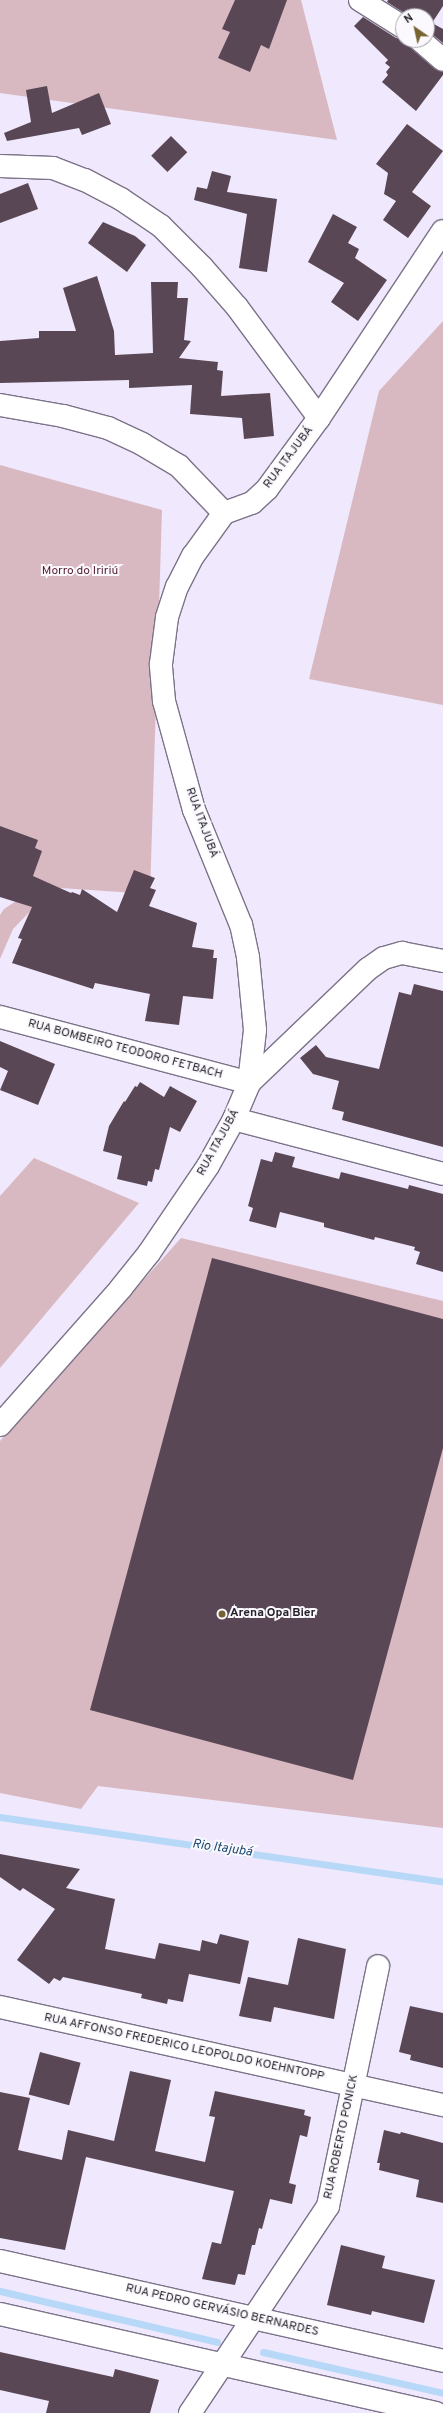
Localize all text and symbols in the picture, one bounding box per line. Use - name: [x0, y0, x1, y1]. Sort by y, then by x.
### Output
- north arrow: [395, 8, 435, 48]
- text: N: [402, 11, 416, 27]
- street label: RUA ITAJUBÁ: [261, 424, 317, 492]
- park label: Morro do Iririú: [42, 565, 118, 579]
- street label: RUA ITAJUBÁ: [182, 786, 220, 860]
- street label: RUA BOMBEIRO TEODORO FETBACH: [26, 1017, 224, 1083]
- street label: RUA ITAJUBÁ: [195, 1107, 243, 1179]
- place label: Arena Opa Bier: [230, 1607, 316, 1621]
- marker: Arena Opa Bier: [217, 1609, 227, 1619]
- water label: Rio Itajubá: [191, 1837, 253, 1861]
- street label: RUA AFFONSO FREDERICO LEOPOLDO KOEHNTOPP: [42, 2011, 326, 2085]
- street label: RUA ROBERTO PONICK: [322, 2073, 362, 2201]
- street label: RUA PEDRO GERVÁSIO BERNARDES: [124, 2282, 320, 2340]

